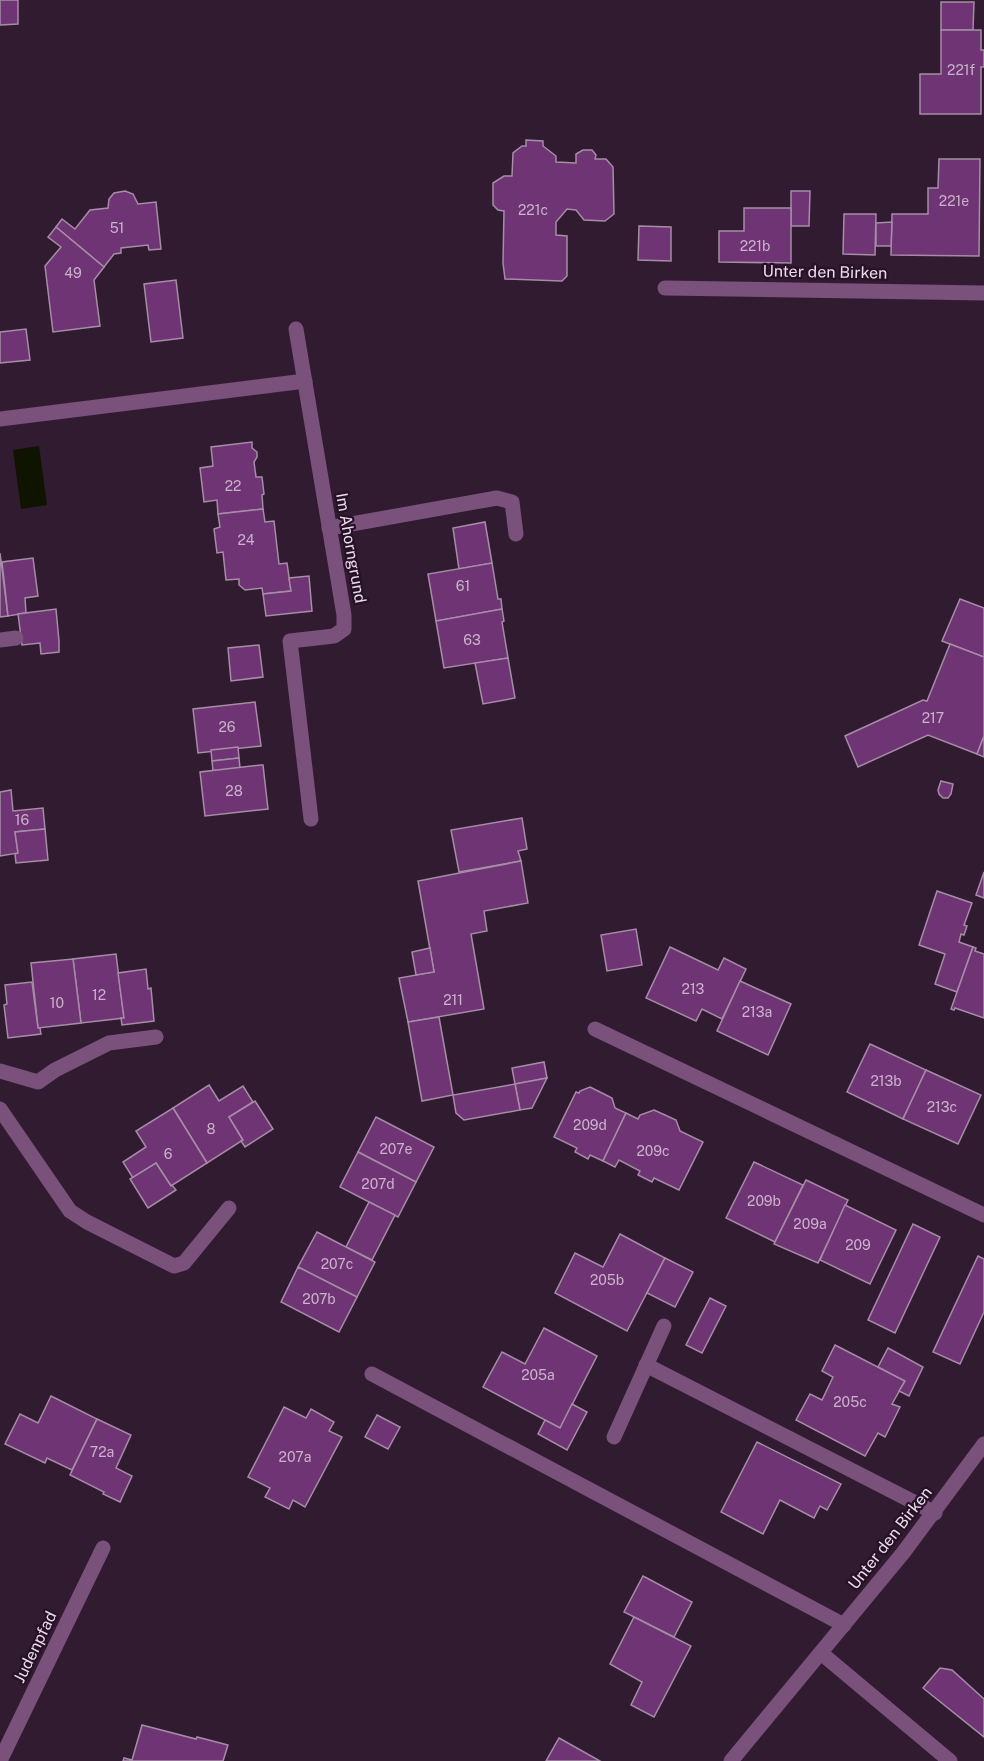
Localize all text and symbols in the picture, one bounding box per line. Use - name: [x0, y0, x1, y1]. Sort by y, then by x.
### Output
- house number: 221f: [947, 62, 975, 78]
- house number: 221e: [939, 193, 969, 209]
- house number: 221c: [518, 202, 548, 218]
- house number: 51: [110, 220, 124, 236]
- house number: 221b: [740, 238, 770, 254]
- street label: Unter den Birken: [762, 261, 888, 283]
- house number: 49: [64, 265, 82, 281]
- house number: 22: [225, 478, 241, 494]
- street label: Im Ahorngrund: [332, 491, 370, 605]
- house number: 24: [237, 532, 255, 548]
- house number: 61: [456, 578, 470, 594]
- house number: 63: [463, 632, 481, 648]
- house number: 217: [922, 710, 944, 726]
- house number: 26: [218, 719, 236, 735]
- house number: 28: [225, 783, 243, 799]
- house number: 16: [15, 812, 29, 828]
- house number: 213: [682, 981, 705, 997]
- house number: 12: [92, 987, 106, 1003]
- house number: 211: [443, 992, 463, 1008]
- house number: 10: [50, 995, 64, 1011]
- house number: 213a: [742, 1004, 772, 1020]
- house number: 213b: [870, 1073, 902, 1089]
- house number: 213c: [927, 1099, 957, 1115]
- house number: 209d: [573, 1117, 607, 1133]
- house number: 8: [206, 1121, 216, 1137]
- house number: 207e: [380, 1141, 413, 1157]
- house number: 209c: [636, 1143, 670, 1159]
- house number: 6: [164, 1146, 173, 1162]
- house number: 207d: [361, 1176, 395, 1192]
- house number: 209b: [747, 1193, 781, 1209]
- house number: 209a: [793, 1216, 827, 1232]
- house number: 209: [845, 1237, 871, 1253]
- house number: 207c: [321, 1256, 353, 1272]
- house number: 205b: [590, 1272, 624, 1288]
- house number: 207b: [302, 1291, 336, 1307]
- house number: 205a: [521, 1367, 555, 1383]
- house number: 205c: [833, 1394, 867, 1410]
- house number: 72a: [90, 1444, 114, 1460]
- house number: 207a: [279, 1449, 311, 1465]
- street label: Unter den Birken: [844, 1483, 936, 1593]
- street label: Judenpfad: [10, 1608, 60, 1686]

